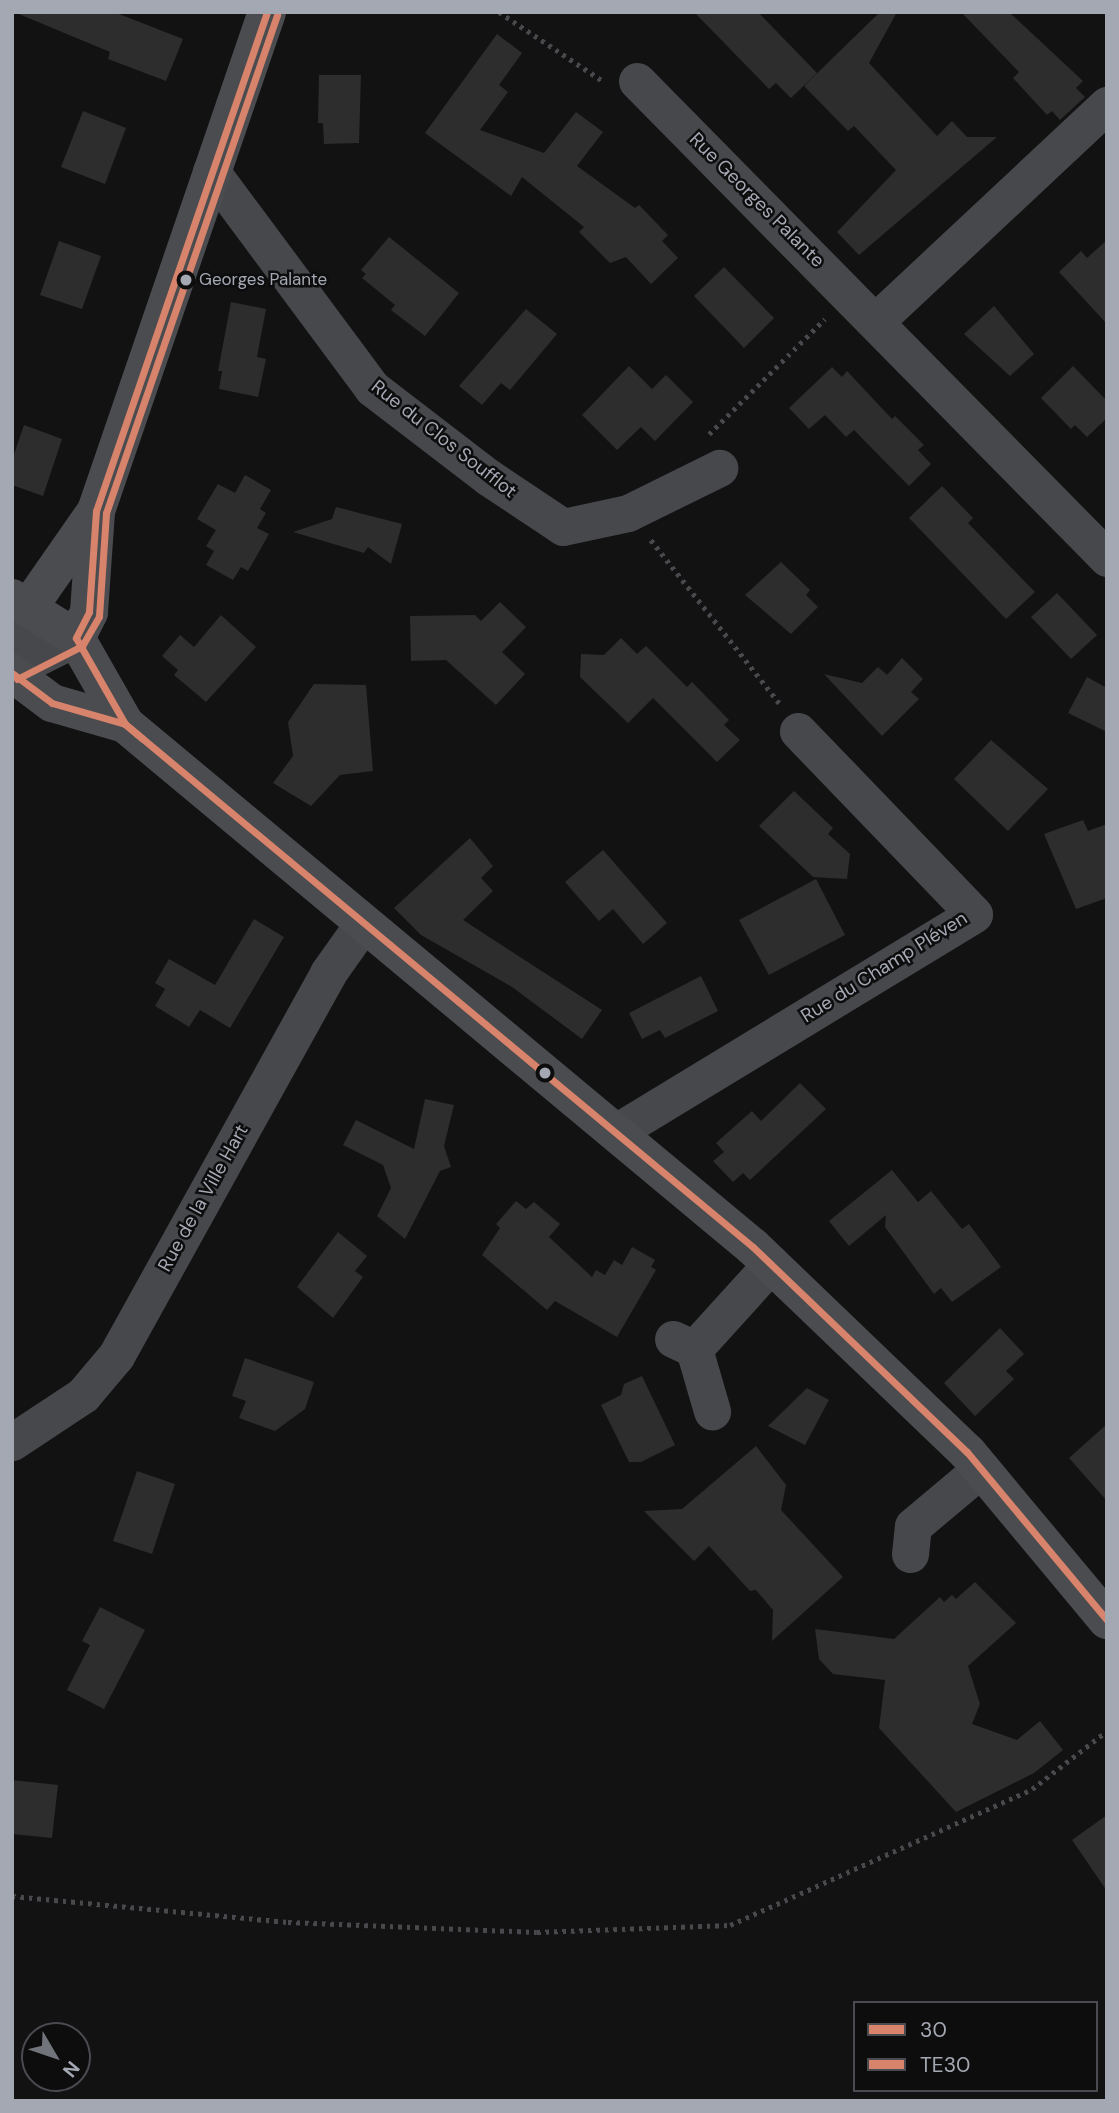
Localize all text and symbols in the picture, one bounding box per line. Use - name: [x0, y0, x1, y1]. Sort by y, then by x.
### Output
- street label: Rue Georges Palante: [685, 128, 829, 272]
- place label: Georges Palante: [199, 270, 327, 290]
- marker: Georges Palante: [179, 273, 193, 287]
- street label: Rue du Clos Soufflot: [367, 375, 521, 503]
- street label: Rue du Champ Pléven: [797, 907, 971, 1027]
- unlabelled marker: [538, 1066, 552, 1080]
- street label: Rue de la Ville Hart: [153, 1120, 253, 1276]
- legend: [853, 2001, 1098, 2092]
- text: 30: [920, 2016, 947, 2044]
- north arrow: [21, 2022, 91, 2092]
- text: TE30: [920, 2051, 970, 2079]
- text: N: [57, 2056, 85, 2083]

